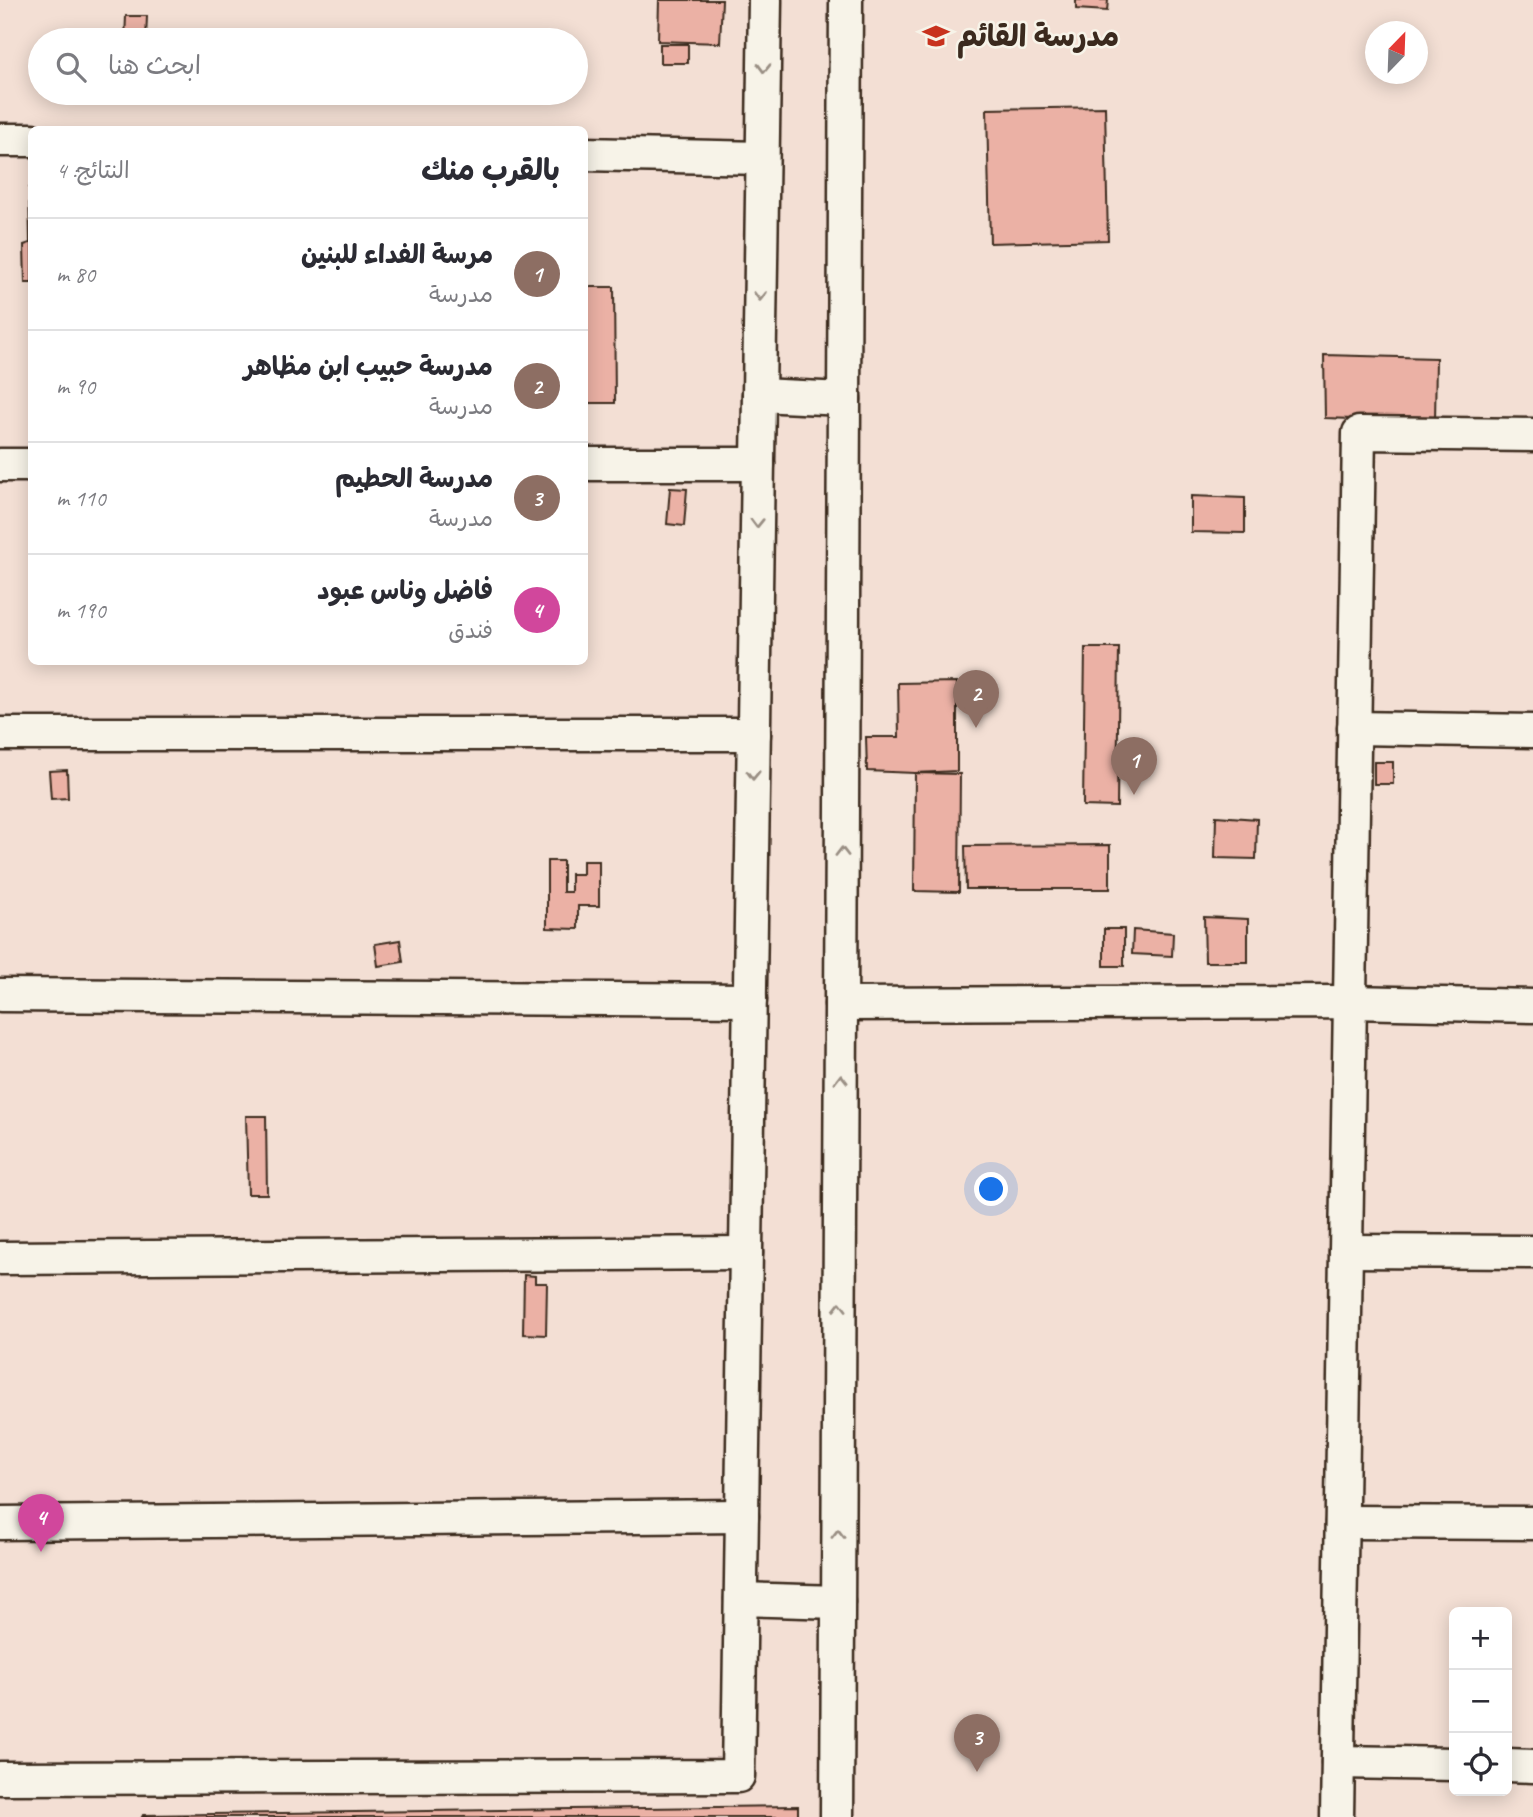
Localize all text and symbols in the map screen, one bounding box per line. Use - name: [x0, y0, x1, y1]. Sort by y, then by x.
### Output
- place label: مدرسة القائم: [957, 17, 1119, 59]
- school or university icon: مدرسة القائم: [921, 21, 951, 51]
- north arrow: [1365, 21, 1428, 84]
- search box: [28, 28, 588, 105]
- icon: search: [52, 48, 90, 86]
- text: ابحث هنا: [108, 49, 201, 82]
- one-way arrow: [756, 63, 772, 74]
- text: بالقرب منك: [421, 151, 560, 189]
- text: النتائج: 4: [56, 156, 130, 185]
- text: مرسة الفداء للبنين: [301, 238, 493, 271]
- text: 80 m: [56, 260, 95, 289]
- text: 1: [532, 260, 542, 289]
- text: مدرسة: [429, 280, 493, 309]
- one-way arrow: [753, 290, 768, 301]
- text: مدرسة حبيب ابن مظاهر: [244, 350, 493, 383]
- text: 90 m: [56, 372, 95, 401]
- text: 2: [532, 372, 542, 401]
- text: مدرسة: [429, 392, 493, 421]
- text: مدرسة الحطيم: [335, 462, 493, 495]
- text: 110 m: [56, 484, 106, 513]
- text: 3: [532, 484, 542, 513]
- text: مدرسة: [429, 504, 493, 533]
- one-way arrow: [749, 518, 765, 529]
- text: فاضل وناس عبود: [317, 574, 493, 607]
- text: 190 m: [56, 596, 106, 625]
- text: 4: [532, 596, 542, 625]
- text: فندق: [448, 616, 493, 645]
- pin: 2: [953, 670, 999, 728]
- pin: 1: [1111, 737, 1157, 795]
- one-way arrow: [746, 770, 761, 781]
- one-way arrow: [834, 846, 850, 857]
- one-way arrow: [833, 1074, 849, 1084]
- your location: [974, 1172, 1008, 1206]
- one-way arrow: [832, 1301, 848, 1312]
- pin: 4: [18, 1494, 64, 1552]
- one-way arrow: [830, 1528, 846, 1539]
- map controls: [1449, 1607, 1512, 1796]
- button: +: [1449, 1607, 1512, 1670]
- button: −: [1449, 1670, 1512, 1733]
- pin: 3: [954, 1714, 1000, 1772]
- button: locate: [1449, 1733, 1512, 1796]

